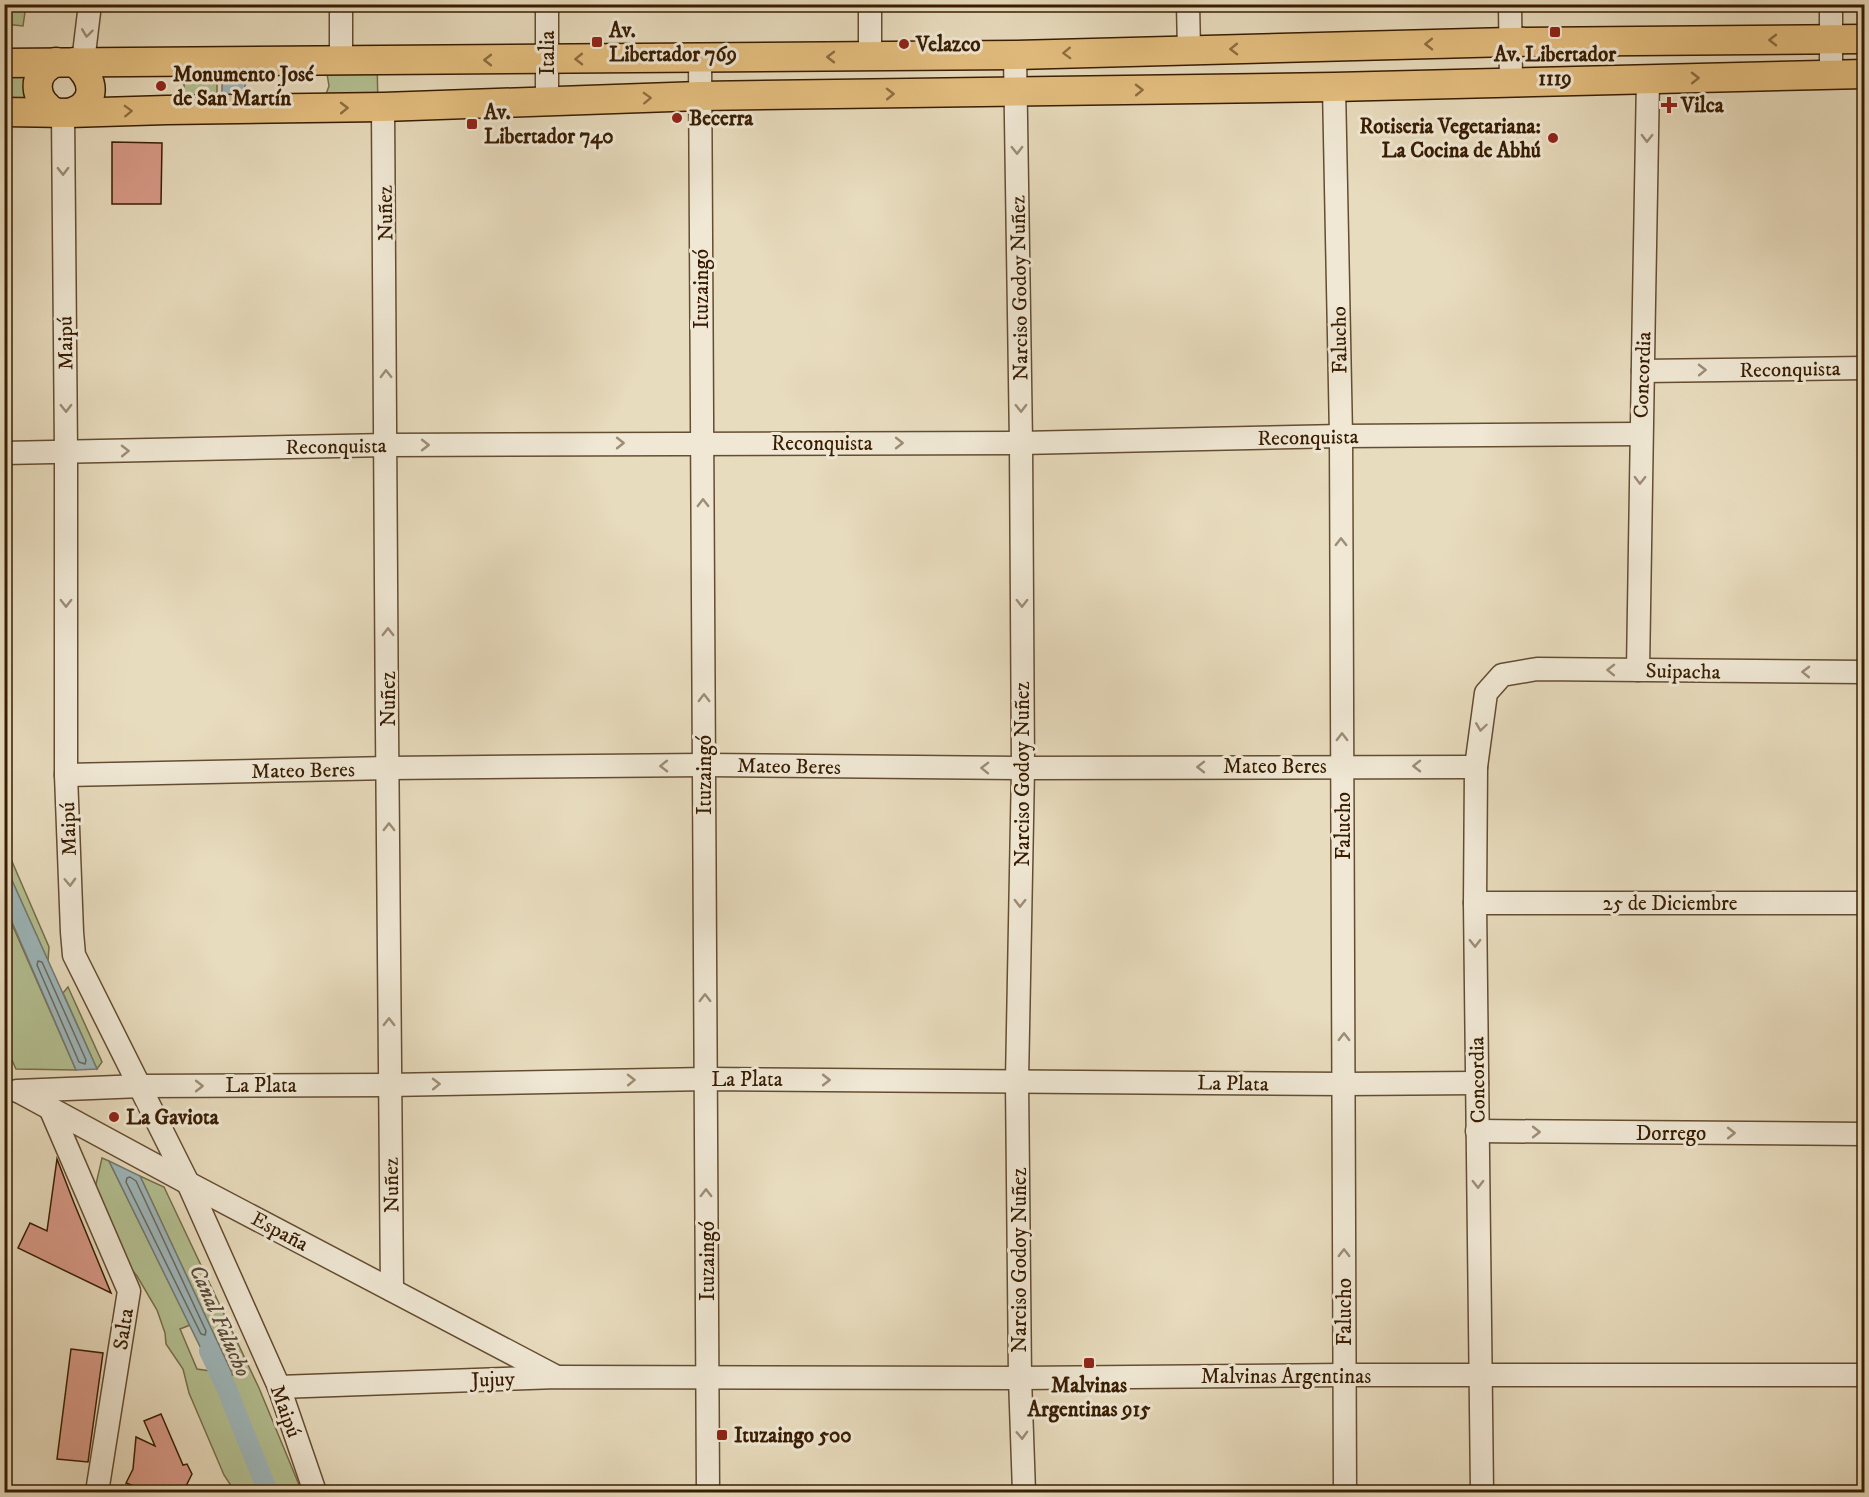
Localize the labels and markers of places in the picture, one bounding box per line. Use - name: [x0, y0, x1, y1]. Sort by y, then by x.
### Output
- place label: Av. Libertador 769: [608, 18, 737, 68]
- marker: Av. Libertador 1119: [1548, 25, 1562, 39]
- place label: Velazco: [915, 32, 980, 58]
- marker: Av. Libertador 769: [590, 35, 604, 49]
- marker: Velazco: [897, 37, 911, 51]
- place label: Av. Libertador 1119: [1493, 42, 1617, 92]
- place label: Monumento José de San Martín: [173, 62, 314, 112]
- marker: Monumento José de San Martín: [154, 79, 168, 93]
- place label: Vilca: [1680, 93, 1725, 119]
- marker: Vilca: [1662, 98, 1676, 112]
- place label: Av. Libertador 740: [483, 100, 614, 150]
- place label: Becerra: [689, 106, 754, 132]
- marker: Becerra: [670, 111, 684, 125]
- place label: Rotiseria Vegetariana: La Cocina de Abhú: [1359, 114, 1541, 164]
- marker: Av. Libertador 740: [465, 117, 479, 131]
- marker: Rotiseria Vegetariana: La Cocina de Abhú: [1546, 131, 1560, 145]
- place label: La Gaviota: [126, 1105, 220, 1131]
- marker: La Gaviota: [107, 1110, 121, 1124]
- marker: Malvinas Argentinas 915: [1082, 1356, 1096, 1370]
- place label: Malvinas Argentinas 915: [1027, 1373, 1151, 1423]
- place label: Ituzaingo 500: [734, 1423, 852, 1449]
- marker: Ituzaingo 500: [715, 1428, 729, 1442]

